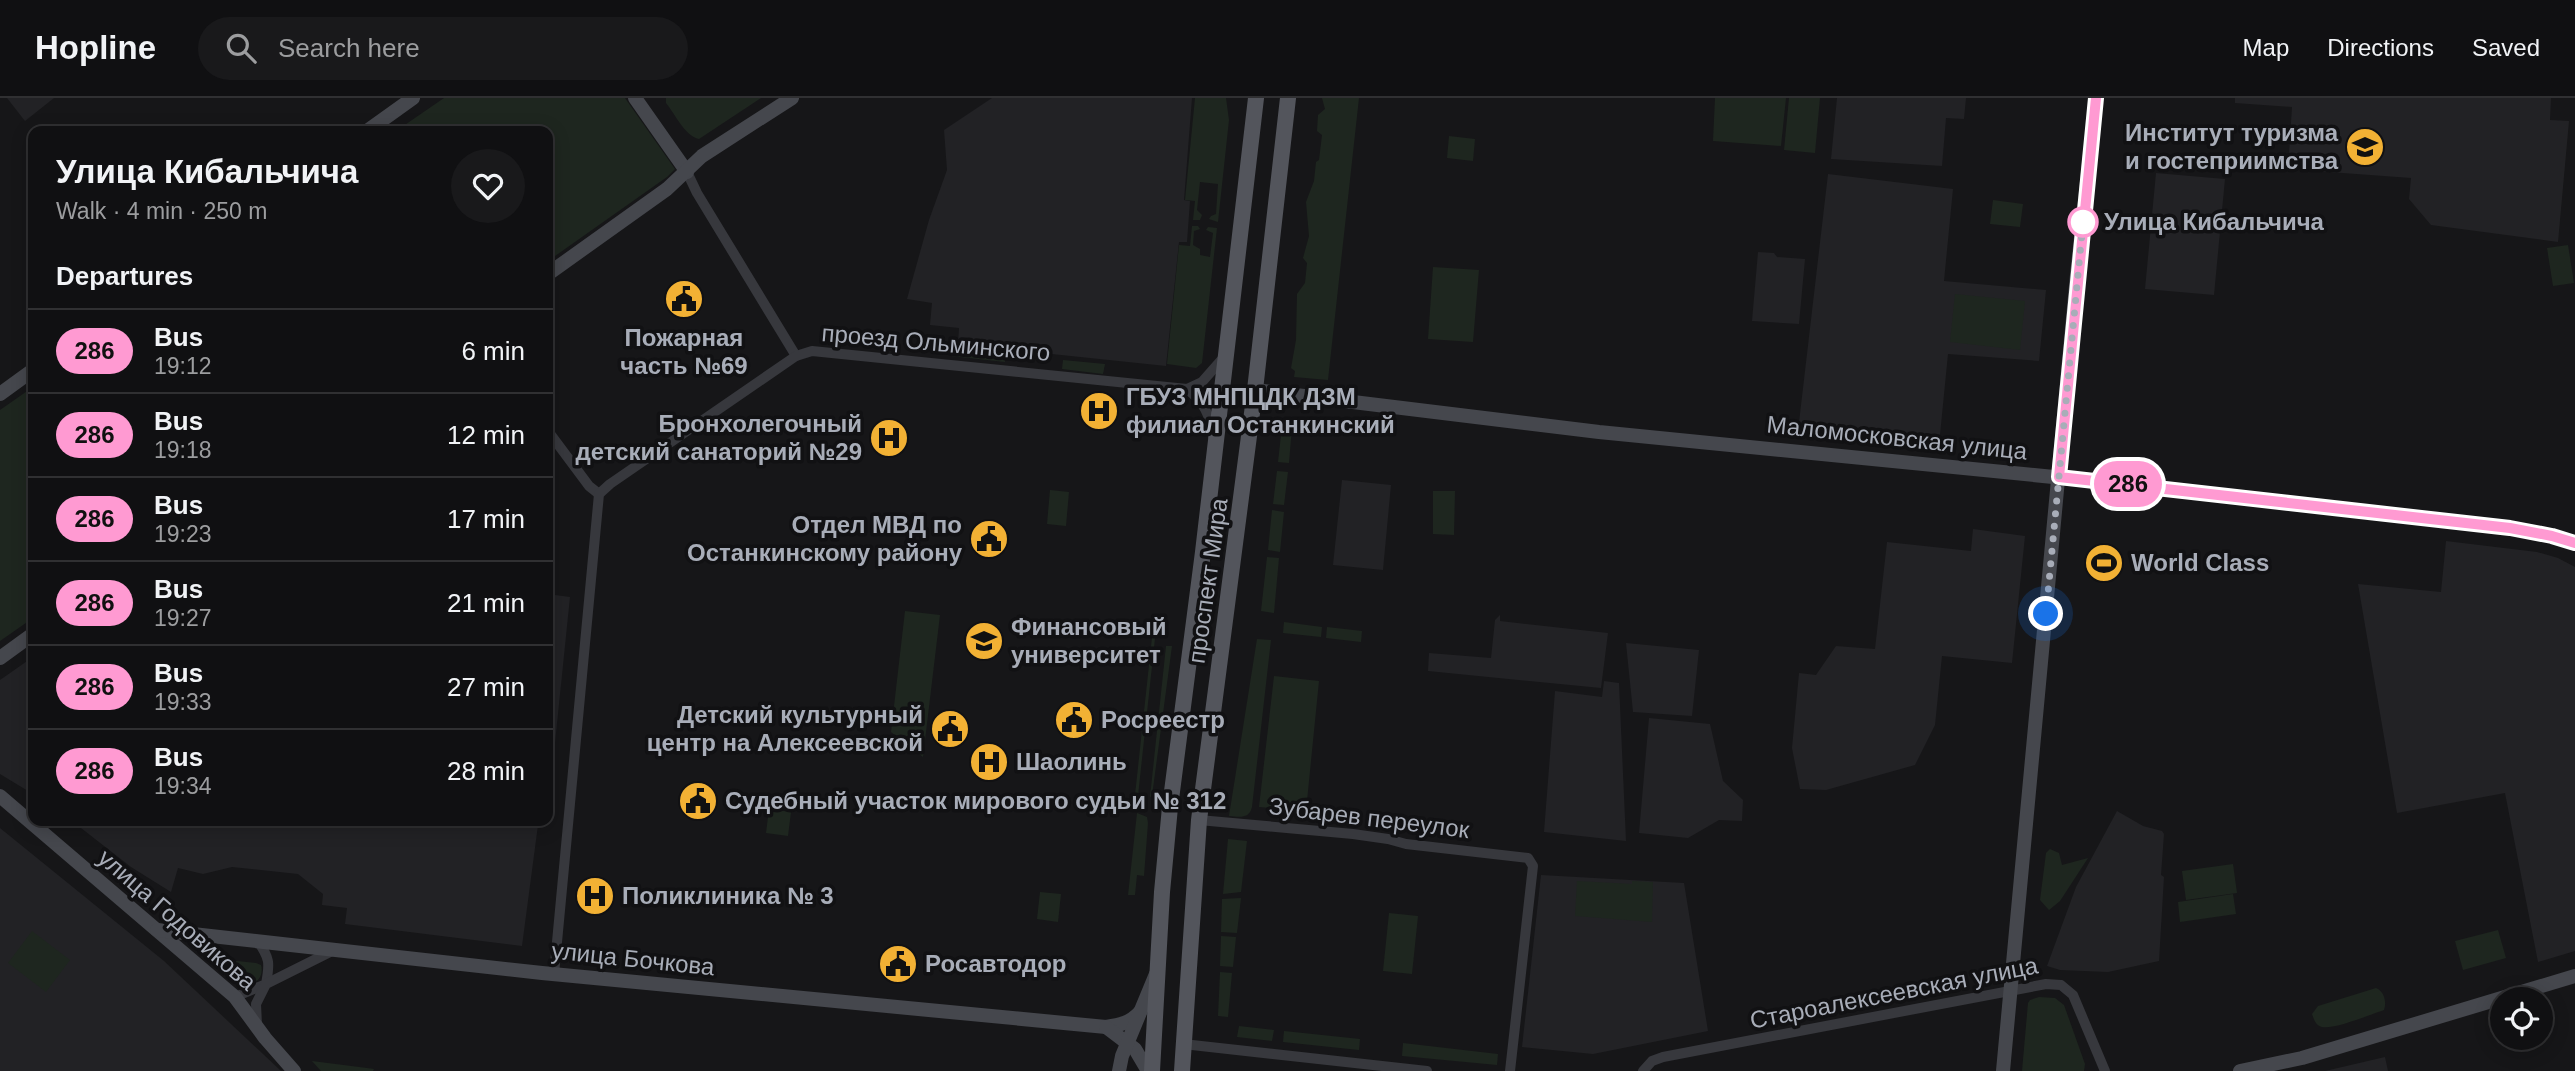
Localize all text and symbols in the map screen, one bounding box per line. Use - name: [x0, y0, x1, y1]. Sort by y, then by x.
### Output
- search box: [198, 17, 688, 80]
- text: Hopline: [35, 29, 156, 66]
- icon: search: [222, 29, 260, 67]
- text: Search here: [278, 33, 420, 63]
- text: Map: [2243, 34, 2289, 61]
- text: Directions: [2327, 34, 2434, 61]
- text: Saved: [2472, 34, 2540, 61]
- place label: Институт туризма и гостеприимства: [2125, 119, 2339, 174]
- school or university icon: Институт туризма и гостеприимства: [2344, 126, 2386, 168]
- button: heart: [451, 149, 525, 223]
- text: Улица Кибальчича: [56, 153, 358, 190]
- text: Walk · 4 min · 250 m: [56, 198, 267, 224]
- marker: Улица Кибальчича: [2068, 207, 2098, 237]
- place label: Улица Кибальчича: [2104, 208, 2325, 235]
- text: Departures: [56, 261, 193, 291]
- public building icon: Пожарная часть №69: [663, 278, 705, 320]
- street label: проезд Ольминского: [821, 319, 1051, 366]
- text: Bus: [154, 322, 203, 352]
- place label: Пожарная часть №69: [620, 324, 748, 379]
- text: 6 min: [461, 336, 525, 366]
- text: 286: [74, 337, 115, 364]
- text: 19:12: [154, 353, 212, 379]
- place label: ГБУЗ МНПЦДК ДЗМ филиал Останкинский: [1126, 383, 1395, 438]
- hospital icon: ГБУЗ МНПЦДК ДЗМ филиал Останкинский: [1078, 390, 1120, 432]
- text: Bus: [154, 406, 203, 436]
- place label: Бронхолегочный детский санаторий №29: [576, 410, 862, 465]
- street label: Маломосковская улица: [1766, 410, 2029, 465]
- hospital icon: Бронхолегочный детский санаторий №29: [868, 417, 910, 459]
- text: 12 min: [447, 420, 525, 450]
- text: 286: [74, 421, 115, 448]
- text: 19:18: [154, 437, 212, 463]
- line badge: 286: [2088, 461, 2168, 507]
- text: 286: [2108, 470, 2148, 497]
- text: Bus: [154, 490, 203, 520]
- street label: проспект Мира: [1183, 496, 1233, 665]
- text: 17 min: [447, 504, 525, 534]
- text: 286: [74, 505, 115, 532]
- place label: Отдел МВД по Останкинскому району: [687, 511, 963, 566]
- public building icon: Отдел МВД по Останкинскому району: [968, 518, 1010, 560]
- text: 19:23: [154, 521, 212, 547]
- sports icon: World Class: [2083, 542, 2125, 584]
- place label: World Class: [2131, 549, 2269, 576]
- text: Bus: [154, 574, 203, 604]
- text: 21 min: [447, 588, 525, 618]
- text: 286: [74, 589, 115, 616]
- your location: [2028, 596, 2063, 631]
- text: 19:27: [154, 605, 212, 631]
- place label: Финансовый университет: [1011, 613, 1167, 668]
- school or university icon: Финансовый университет: [963, 620, 1005, 662]
- text: Bus: [154, 658, 203, 688]
- text: 27 min: [447, 672, 525, 702]
- text: 286: [74, 673, 115, 700]
- text: 19:33: [154, 689, 212, 715]
- public building icon: Росреестр: [1053, 699, 1095, 741]
- place label: Детский культурный центр на Алексеевской: [647, 701, 923, 756]
- place label: Росреестр: [1101, 706, 1225, 733]
- public building icon: Детский культурный центр на Алексеевской: [929, 708, 971, 750]
- hospital icon: Шаолинь: [968, 741, 1010, 783]
- text: Bus: [154, 742, 203, 772]
- place label: Шаолинь: [1016, 748, 1127, 775]
- text: 28 min: [447, 756, 525, 786]
- text: 286: [74, 757, 115, 784]
- text: 19:34: [154, 773, 212, 799]
- public building icon: Судебный участок мирового судьи № 312: [677, 780, 719, 822]
- place label: Судебный участок мирового судьи № 312: [725, 787, 1226, 814]
- street label: Зубарев переулок: [1267, 792, 1471, 843]
- street label: улица Годовикова: [93, 844, 262, 996]
- hospital icon: Поликлиника № 3: [574, 875, 616, 917]
- place label: Поликлиника № 3: [622, 882, 834, 909]
- street label: улица Бочкова: [550, 937, 716, 981]
- public building icon: Росавтодор: [877, 943, 919, 985]
- place label: Росавтодор: [925, 950, 1067, 977]
- street label: Староалексеевская улица: [1748, 951, 2041, 1034]
- map controls: [2490, 987, 2553, 1050]
- button: locate: [2490, 987, 2553, 1050]

